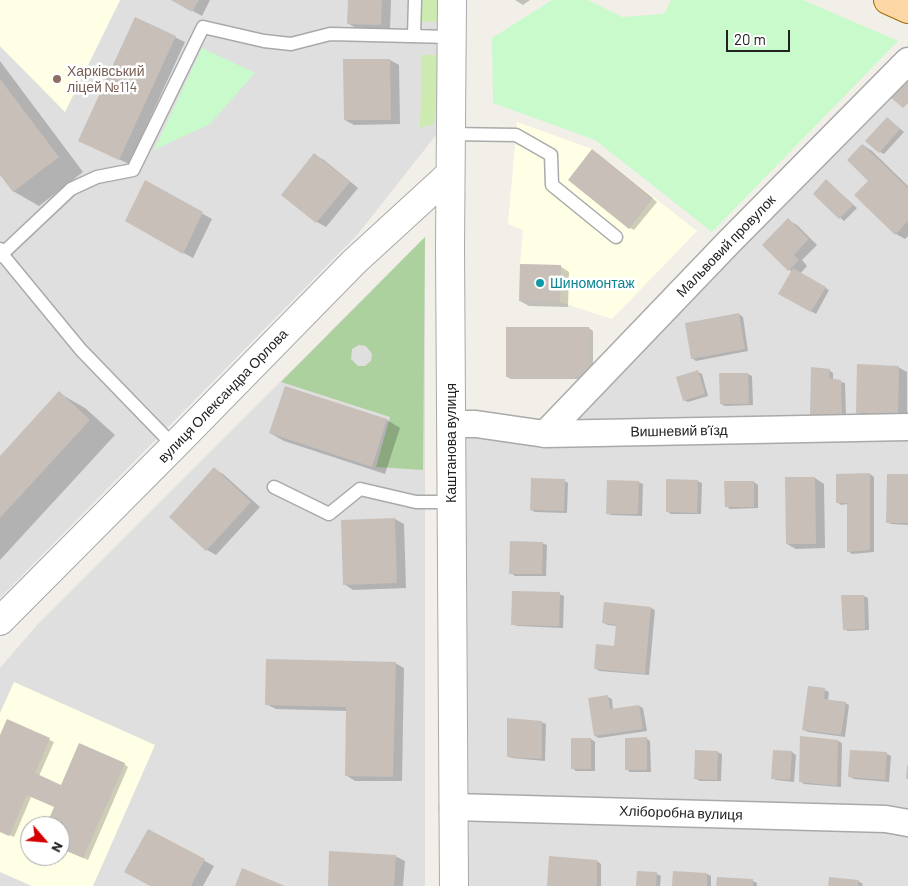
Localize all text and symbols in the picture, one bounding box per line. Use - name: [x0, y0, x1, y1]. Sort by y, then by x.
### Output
- scale bar: [728, 20, 792, 52]
- text: 20 m: [734, 30, 766, 48]
- place label: Харківський ліцей №114: [67, 63, 144, 95]
- marker: Харківський ліцей №114: [51, 73, 63, 85]
- street label: Мальвовий провулок: [673, 192, 779, 300]
- place label: Шиномонтаж: [550, 275, 635, 291]
- marker: Шиномонтаж: [534, 277, 546, 289]
- street label: вулиця Олександра Орлова: [155, 326, 291, 466]
- street label: Каштанова вулиця: [443, 383, 459, 503]
- street label: Вишневий в’їзд: [630, 422, 728, 440]
- street label: Хліборобна вулиця: [619, 802, 743, 824]
- north arrow: [20, 816, 70, 866]
- text: N: [48, 840, 68, 856]

